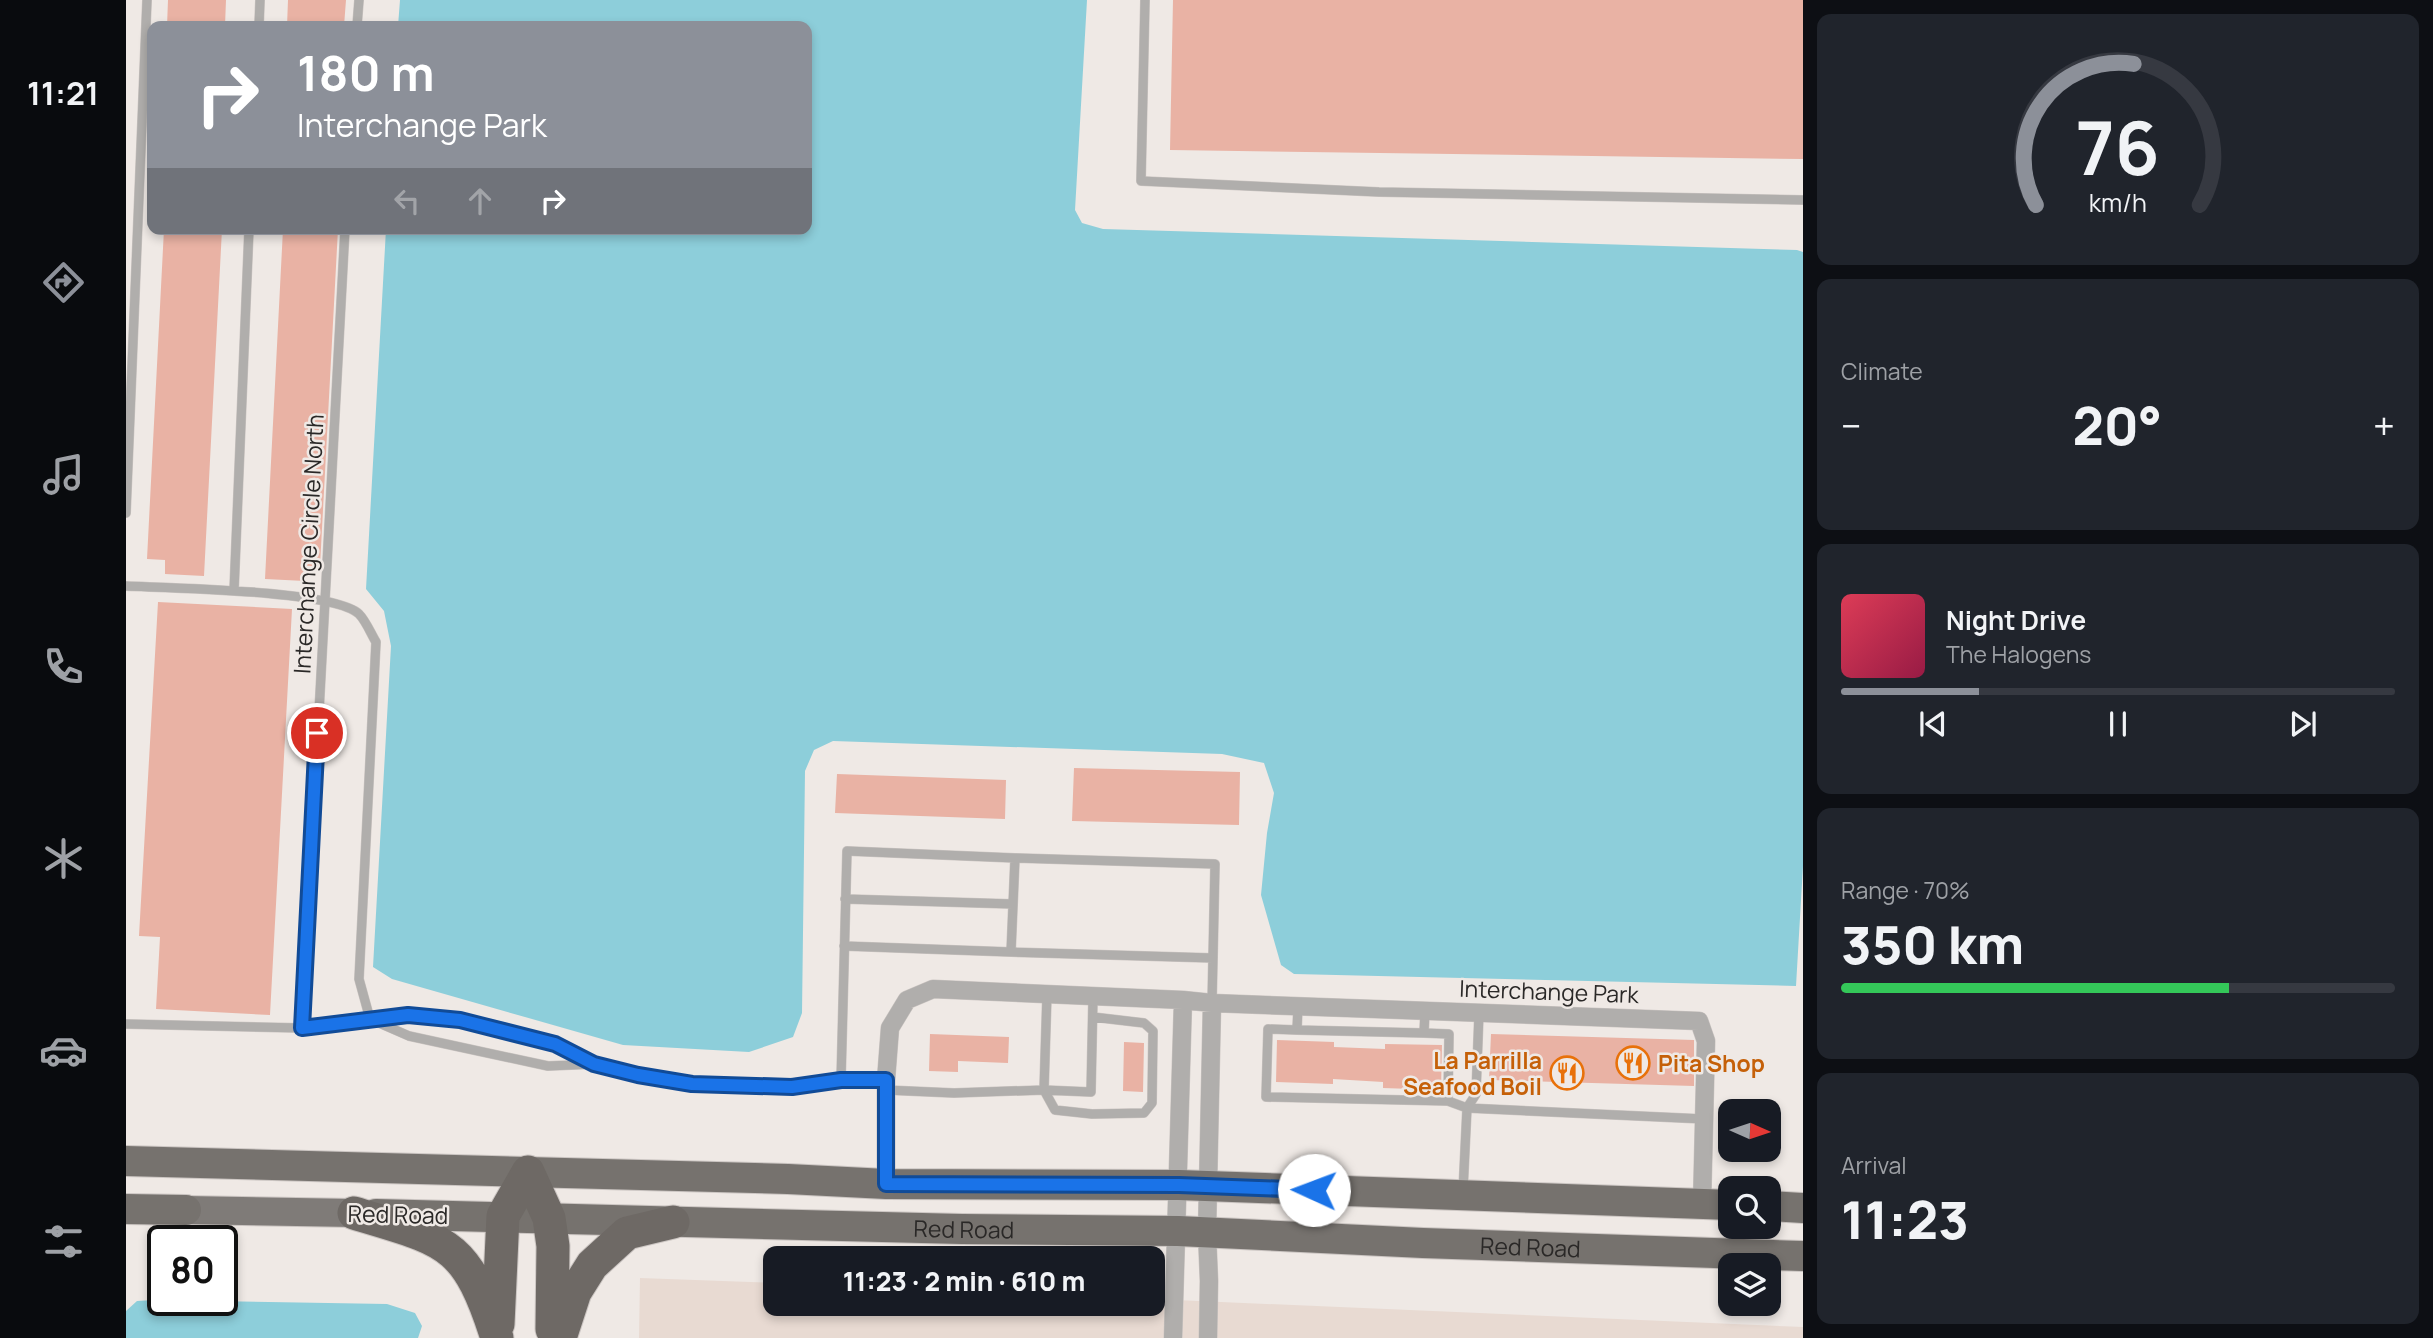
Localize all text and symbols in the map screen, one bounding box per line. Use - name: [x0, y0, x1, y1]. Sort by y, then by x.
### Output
- text: 180 m: [297, 39, 435, 106]
- icon: right: [182, 49, 273, 140]
- text: 11:21: [27, 71, 99, 115]
- text: 76: [2076, 98, 2160, 198]
- text: Interchange Park: [297, 103, 547, 147]
- icon: left: [388, 182, 426, 220]
- icon: ahead: [461, 182, 499, 220]
- icon: right: [534, 182, 572, 220]
- text: km/h: [2089, 185, 2147, 220]
- icon: directions: [39, 258, 88, 307]
- text: Climate: [1841, 355, 1923, 387]
- text: 20°: [2072, 390, 2162, 461]
- text: −: [1841, 399, 1862, 451]
- text: +: [2373, 399, 2395, 451]
- street label: Interchange Circle North: [285, 413, 331, 675]
- icon: music: [39, 450, 88, 499]
- text: Night Drive: [1946, 602, 2086, 638]
- text: The Halogens: [1946, 638, 2091, 670]
- icon: phone: [39, 642, 88, 691]
- pin: [287, 703, 347, 763]
- icon: previous: [1914, 705, 1952, 743]
- icon: pause: [2099, 705, 2137, 743]
- icon: next: [2284, 705, 2322, 743]
- icon: arrive: [298, 714, 336, 752]
- icon: climate: [39, 834, 88, 883]
- text: Range · 70%: [1841, 874, 1970, 906]
- text: 350 km: [1841, 909, 2024, 980]
- street label: Interchange Park: [1459, 972, 1640, 1010]
- icon: car: [39, 1026, 88, 1075]
- place label: La Parrilla Seafood Boil: [1403, 1044, 1542, 1102]
- restaurant icon: Pita Shop: [1614, 1044, 1652, 1082]
- place label: Pita Shop: [1658, 1047, 1765, 1079]
- restaurant icon: La Parrilla Seafood Boil: [1548, 1054, 1586, 1092]
- north arrow: [1718, 1099, 1782, 1162]
- map controls: [1718, 1099, 1781, 1316]
- text: Arrival: [1841, 1149, 1907, 1181]
- position arrow: [1277, 1153, 1351, 1227]
- button: search: [1718, 1176, 1781, 1239]
- text: 11:23: [1841, 1184, 1969, 1255]
- street label: Red Road: [347, 1197, 449, 1231]
- street label: Red Road: [913, 1212, 1014, 1245]
- icon: filters: [39, 1217, 88, 1266]
- speed limit sign: 80: [147, 1225, 238, 1316]
- street label: Red Road: [1480, 1229, 1581, 1264]
- button: layers: [1718, 1253, 1781, 1316]
- text: 11:23 · 2 min · 610 m: [843, 1263, 1085, 1299]

